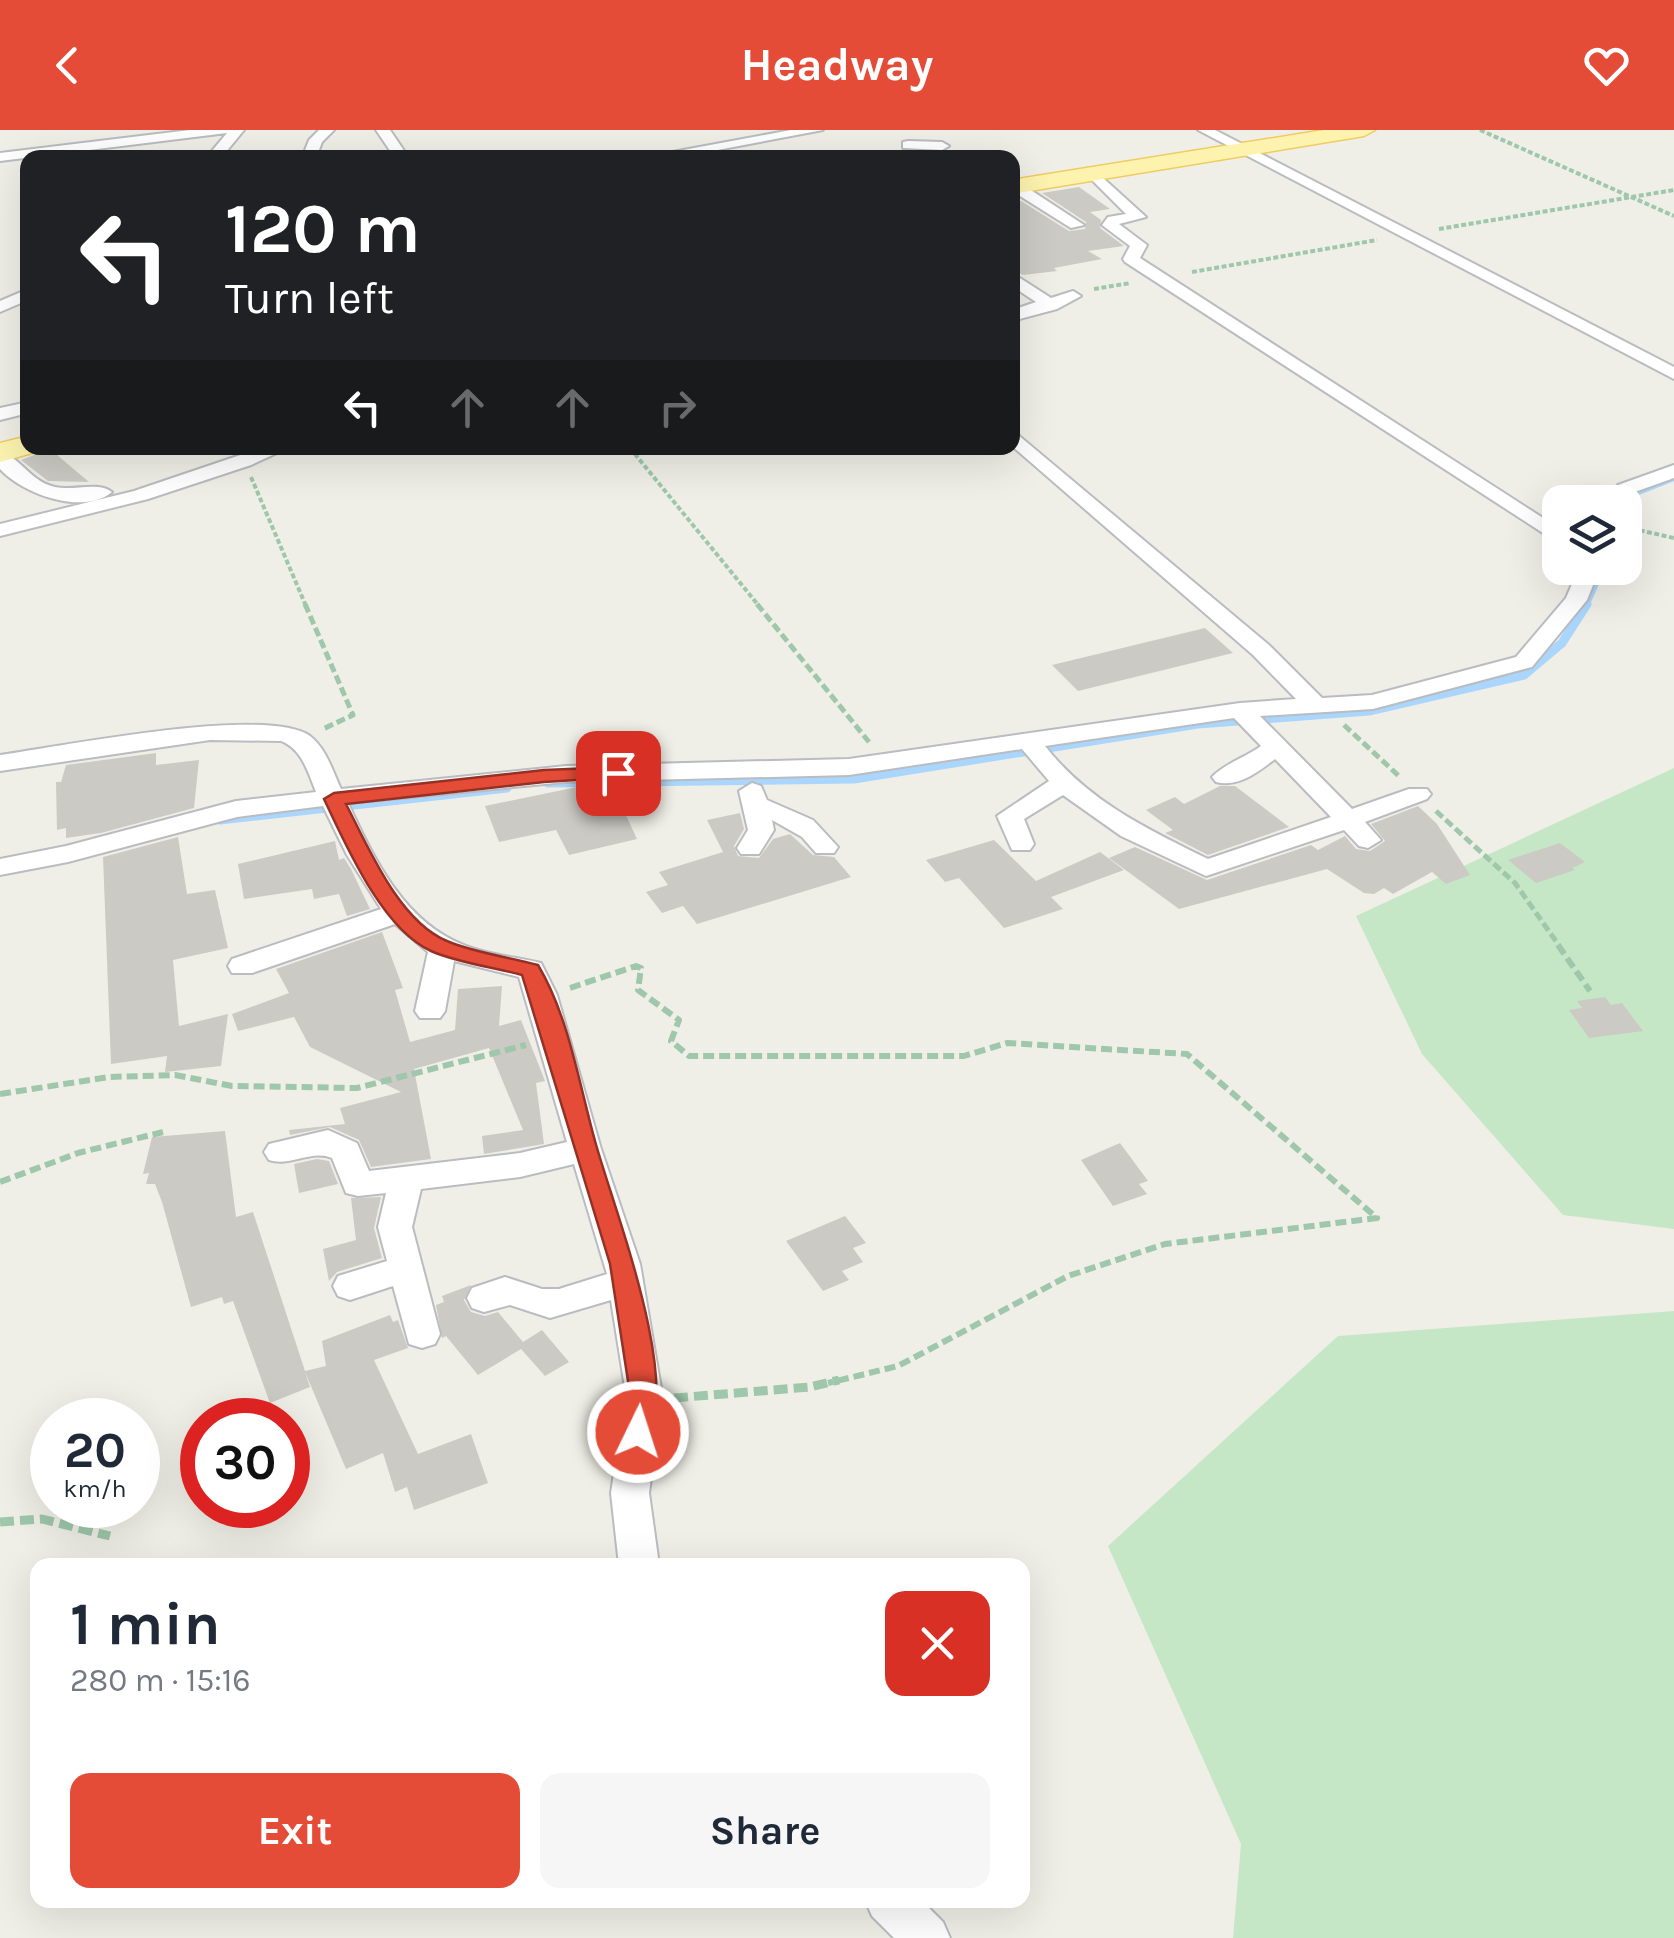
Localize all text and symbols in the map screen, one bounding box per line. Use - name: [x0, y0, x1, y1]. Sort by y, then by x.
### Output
- icon: back: [40, 38, 95, 93]
- icon: heart: [1579, 38, 1634, 93]
- text: Headway: [741, 39, 933, 91]
- text: 120 m: [225, 188, 421, 270]
- icon: left: [60, 190, 190, 320]
- text: Turn left: [225, 272, 394, 324]
- icon: left: [335, 380, 390, 435]
- icon: ahead: [440, 380, 495, 435]
- icon: ahead: [545, 380, 600, 435]
- icon: right: [650, 380, 705, 435]
- map controls: [1542, 485, 1642, 585]
- button: layers: [1542, 485, 1642, 585]
- pin: [576, 731, 661, 816]
- icon: arrive: [591, 746, 646, 801]
- position arrow: [586, 1380, 690, 1484]
- speed limit sign: 30: [180, 1398, 310, 1528]
- text: 20: [64, 1421, 126, 1480]
- text: km/h: [63, 1474, 127, 1503]
- text: 1 min: [70, 1589, 221, 1659]
- button: close: [885, 1591, 990, 1696]
- text: 280 m · 15:16: [70, 1662, 251, 1699]
- button: Exit: [70, 1773, 520, 1888]
- button: Share: [540, 1773, 990, 1888]

